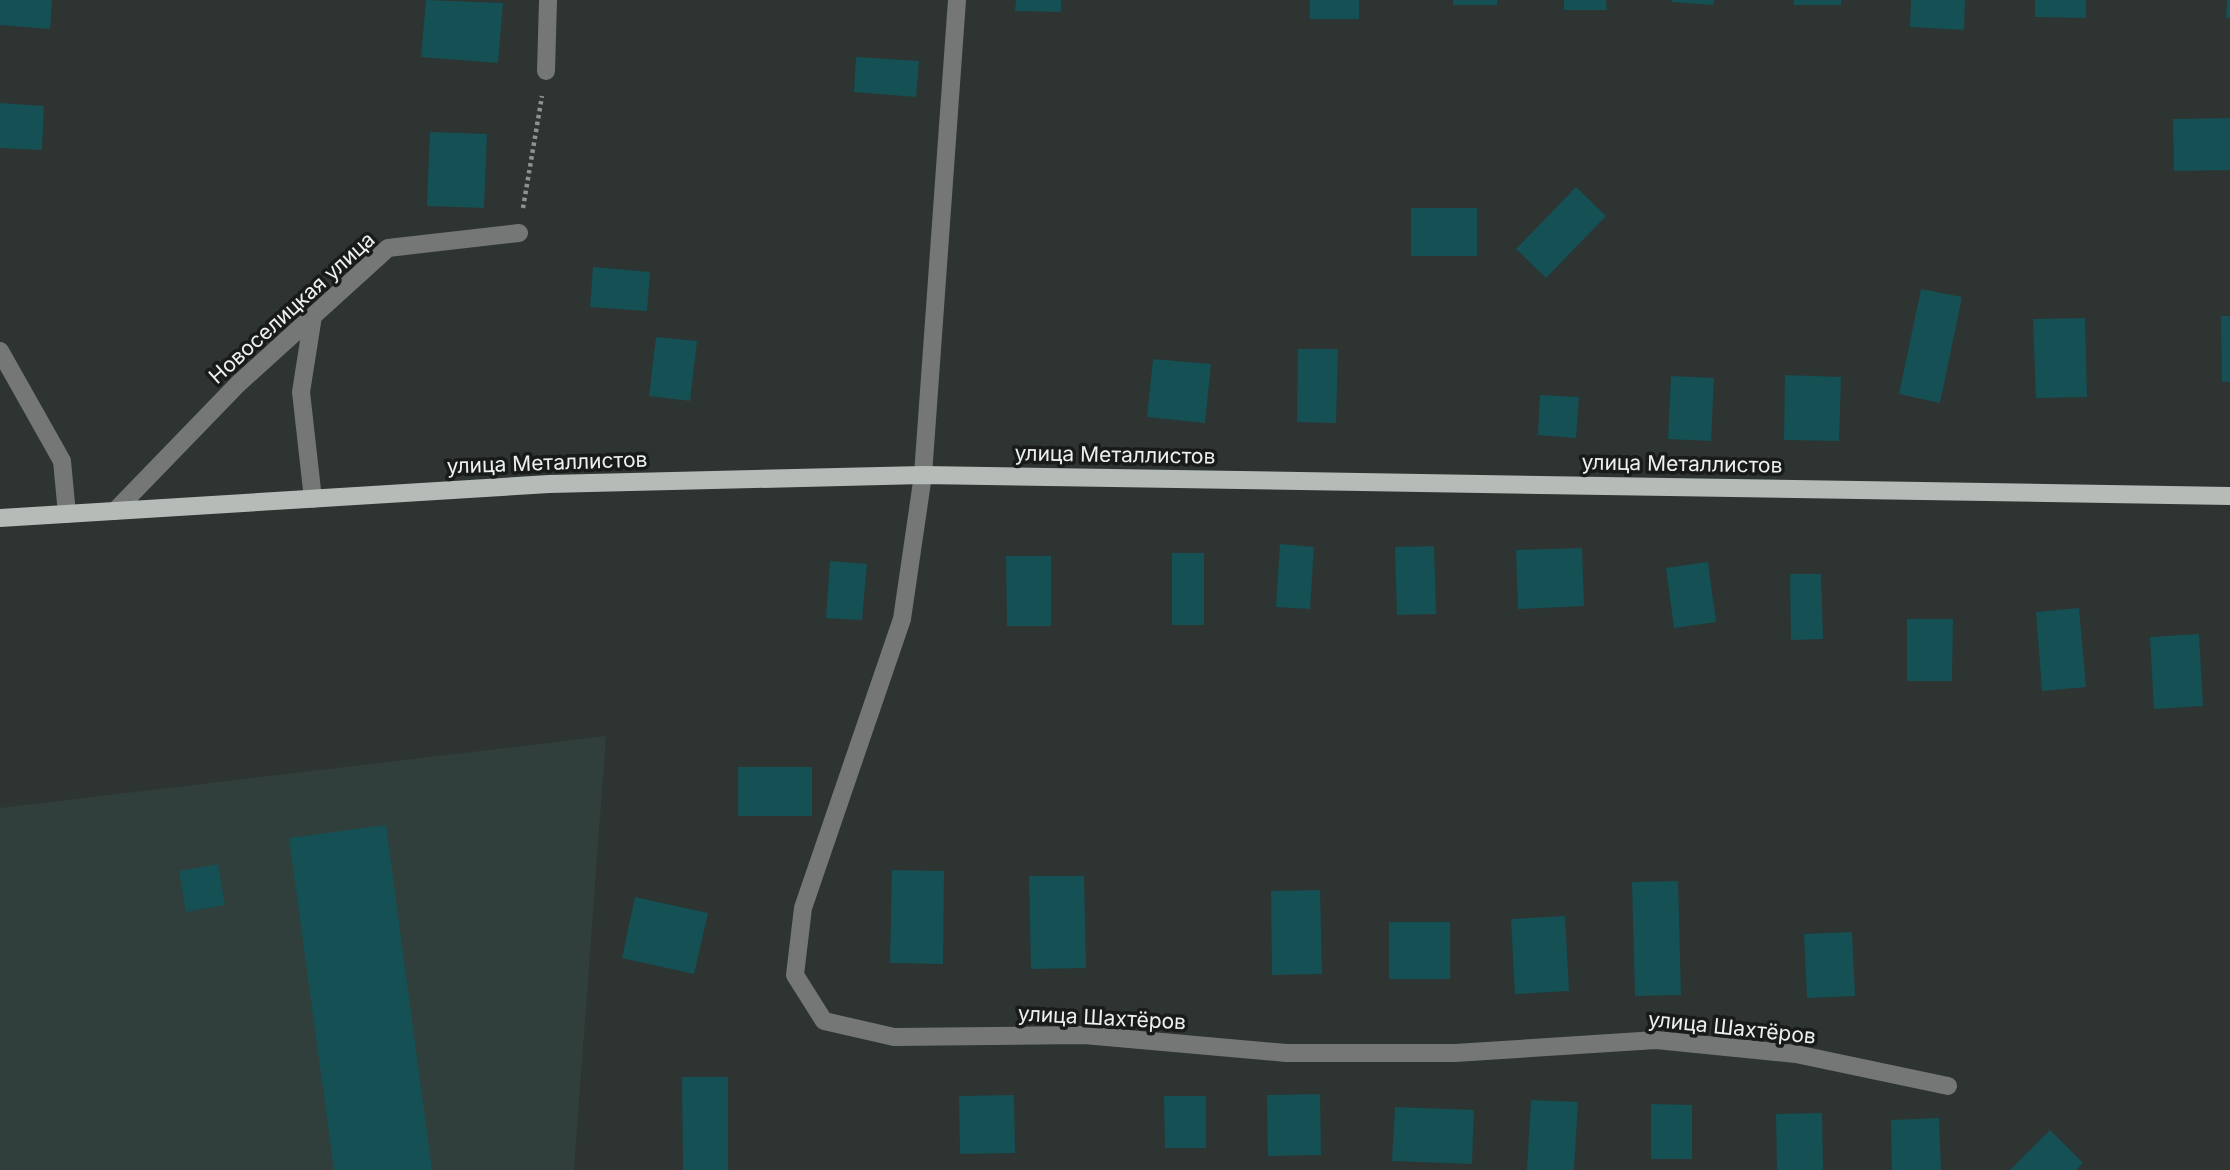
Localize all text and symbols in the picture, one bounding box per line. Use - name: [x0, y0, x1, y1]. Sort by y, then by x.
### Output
- street label: Новоселицкая улица: [204, 227, 380, 389]
- street label: улица Металлистов: [1014, 440, 1216, 469]
- street label: улица Металлистов: [446, 447, 648, 478]
- street label: улица Металлистов: [1581, 449, 1783, 478]
- street label: улица Шахтёров: [1017, 1001, 1187, 1034]
- street label: улица Шахтёров: [1647, 1006, 1817, 1049]

